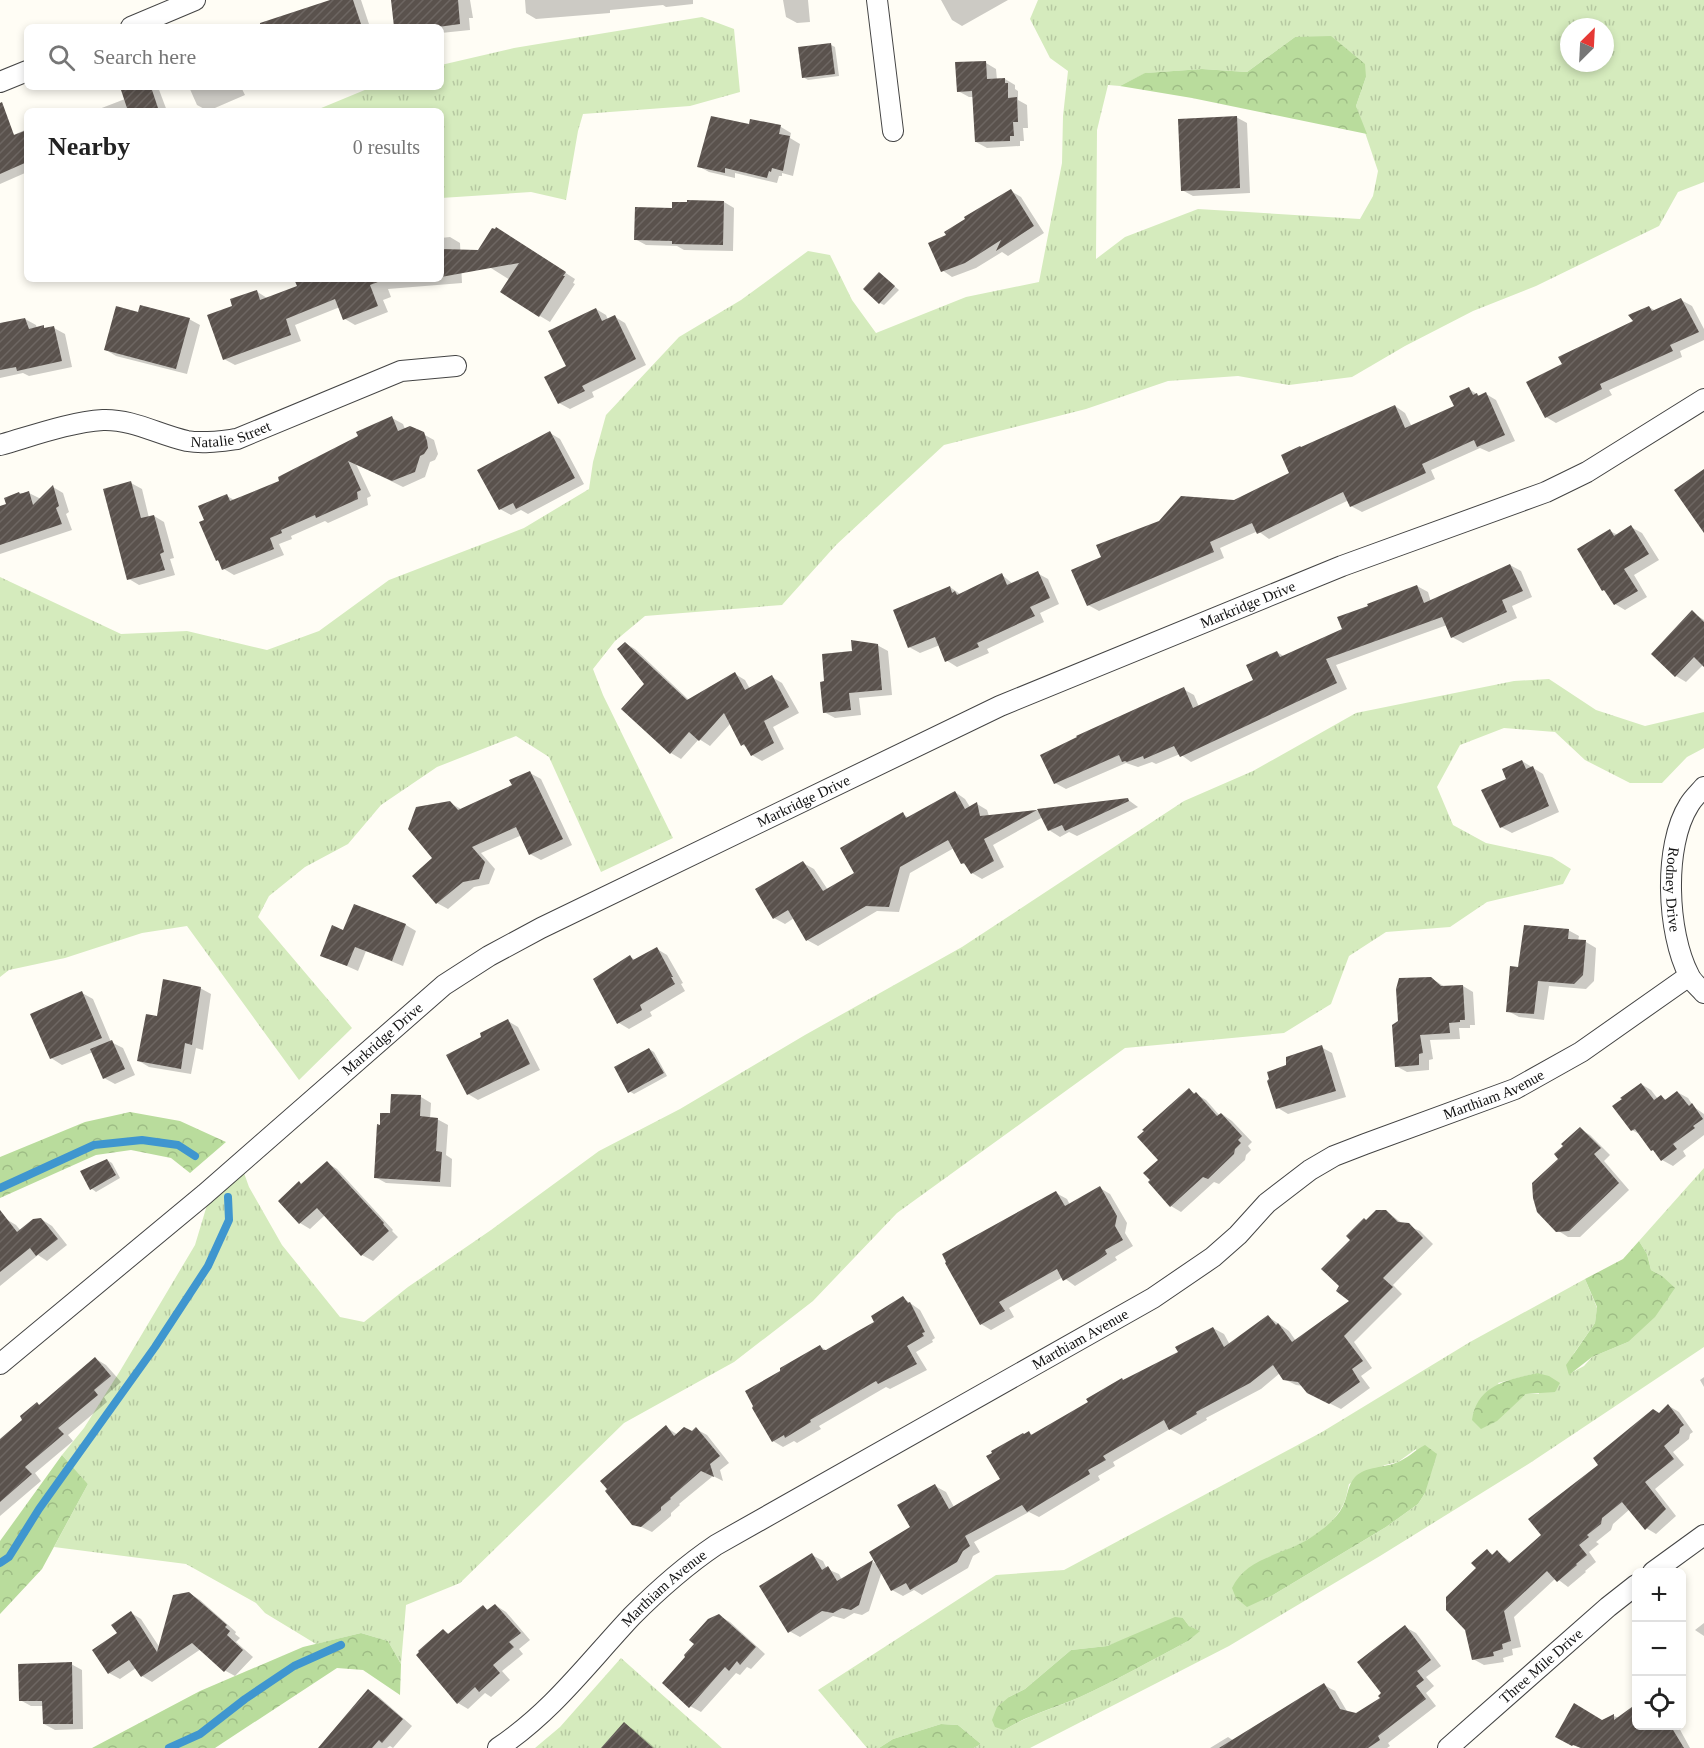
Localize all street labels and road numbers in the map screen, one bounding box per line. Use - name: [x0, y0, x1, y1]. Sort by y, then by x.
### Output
- street label: Natalie Street: [190, 418, 274, 450]
- street label: Markridge Drive: [1198, 578, 1298, 631]
- street label: Markridge Drive: [754, 772, 853, 830]
- street label: Rodney Drive: [1663, 846, 1683, 933]
- street label: Markridge Drive: [339, 999, 426, 1078]
- street label: Marthiam Avenue: [1441, 1066, 1547, 1123]
- street label: Marthiam Avenue: [1029, 1306, 1131, 1373]
- street label: Marthiam Avenue: [618, 1546, 710, 1630]
- street label: Three Mile Drive: [1496, 1625, 1586, 1707]

